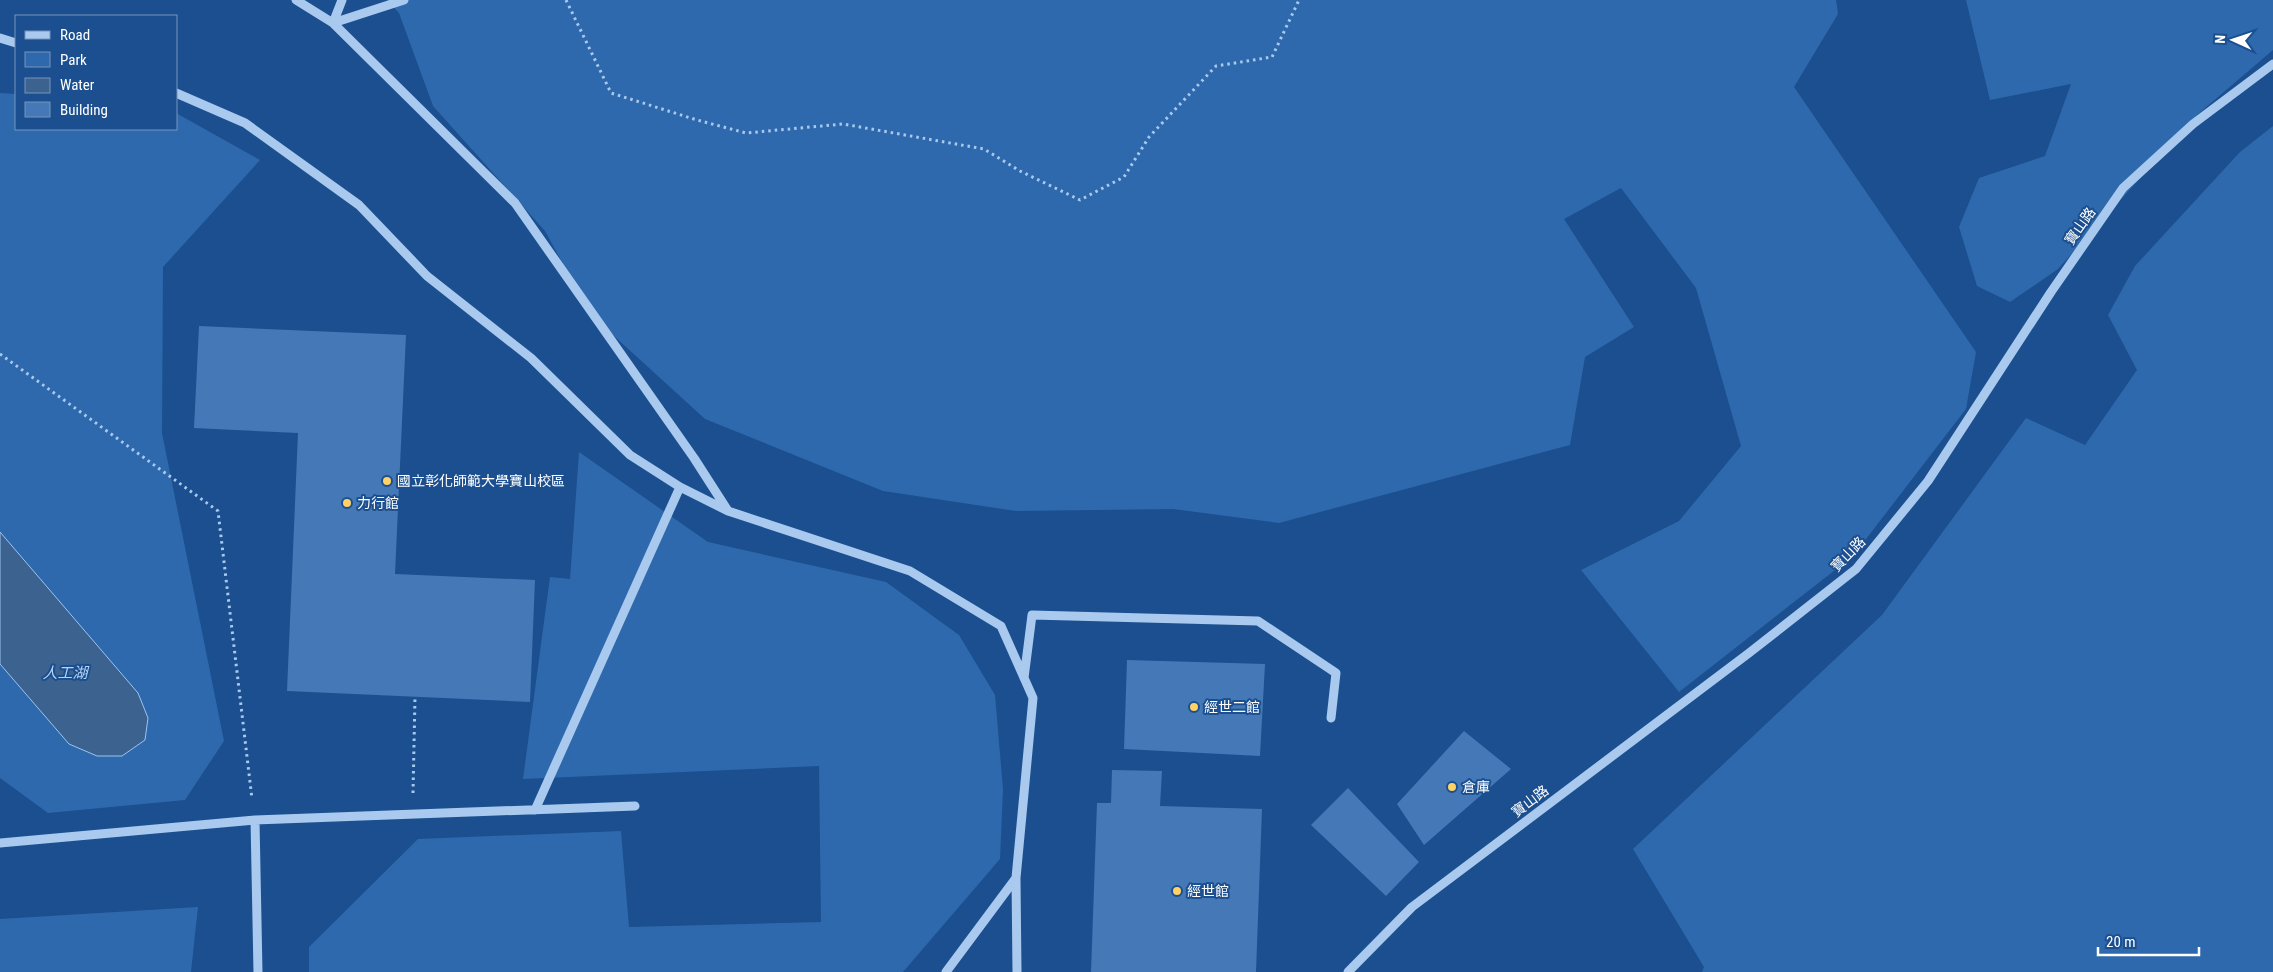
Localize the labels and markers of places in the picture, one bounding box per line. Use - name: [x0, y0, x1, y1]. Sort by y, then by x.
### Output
- place label: 國立彰化師範大學寶山校區: [397, 473, 565, 489]
- marker: 國立彰化師範大學寶山校區: [381, 475, 393, 487]
- place label: 力行館: [357, 495, 399, 511]
- marker: 力行館: [341, 497, 353, 509]
- place label: 經世二館: [1204, 699, 1260, 715]
- marker: 經世二館: [1188, 701, 1200, 713]
- place label: 倉庫: [1462, 779, 1490, 795]
- marker: 倉庫: [1446, 781, 1458, 793]
- place label: 經世館: [1187, 883, 1229, 899]
- marker: 經世館: [1171, 885, 1183, 897]

